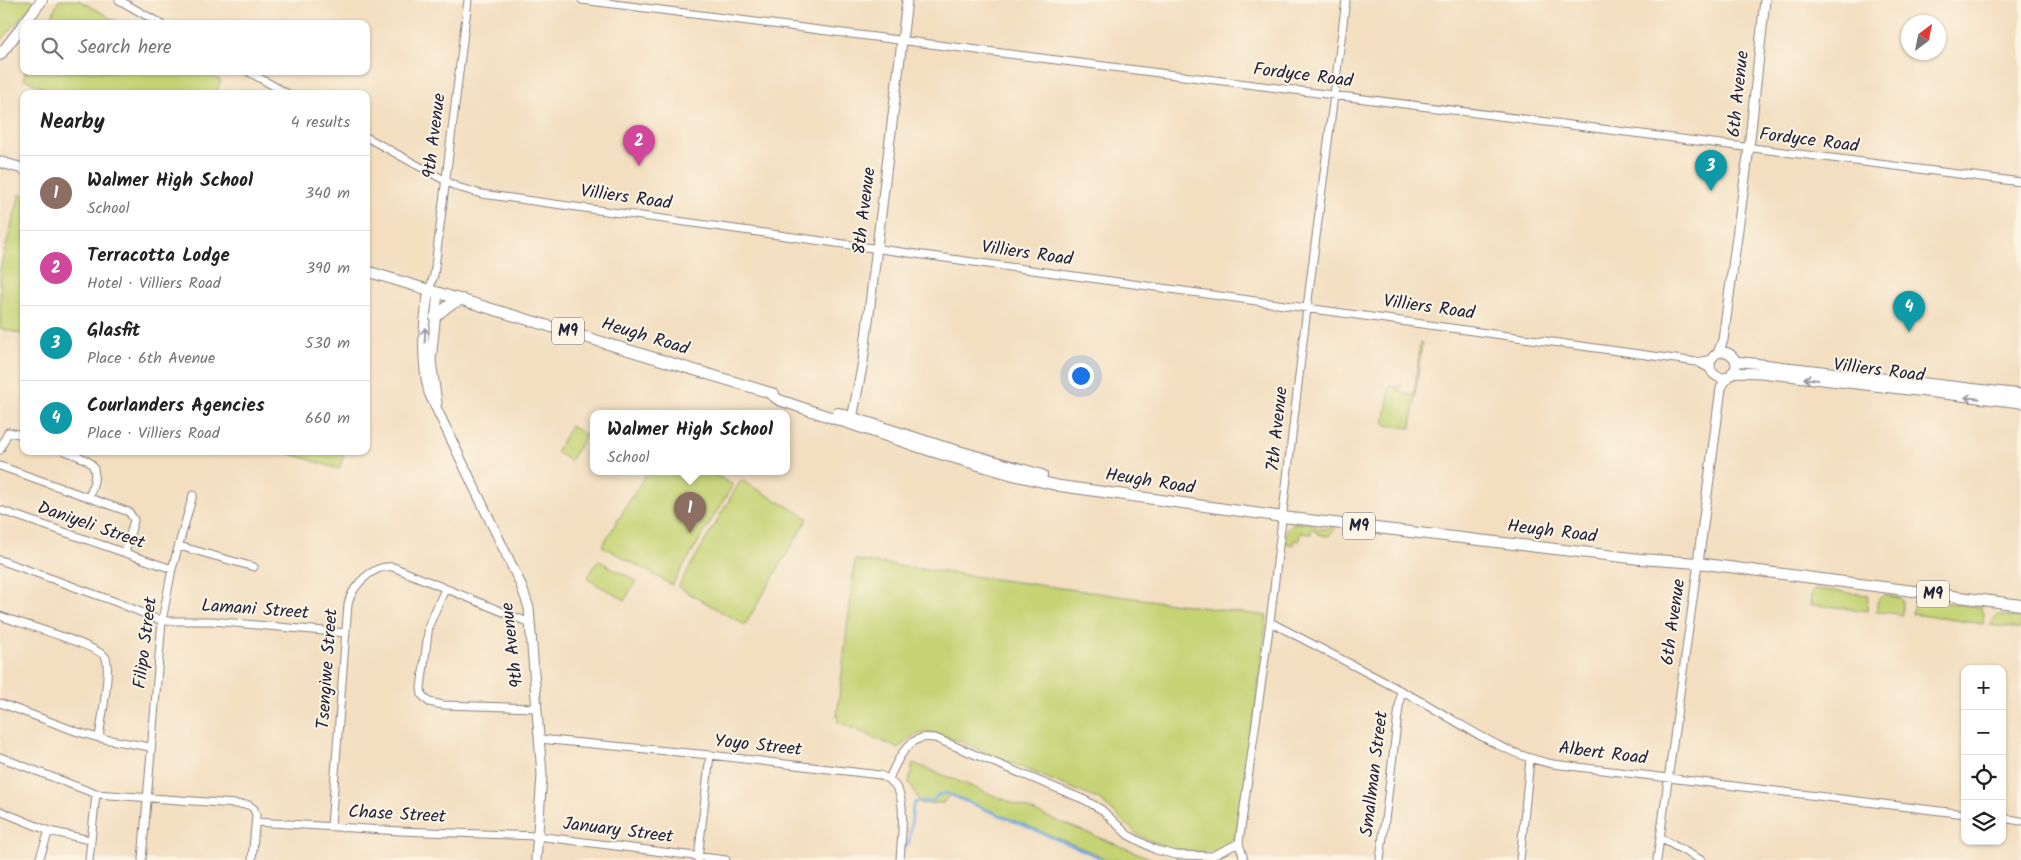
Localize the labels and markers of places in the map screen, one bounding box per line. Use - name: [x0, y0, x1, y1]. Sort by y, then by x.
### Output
- pin: 2: [623, 125, 655, 166]
- pin: 3: [1695, 150, 1727, 191]
- pin: 4: [1893, 291, 1925, 332]
- pin: 1: [674, 492, 706, 533]

